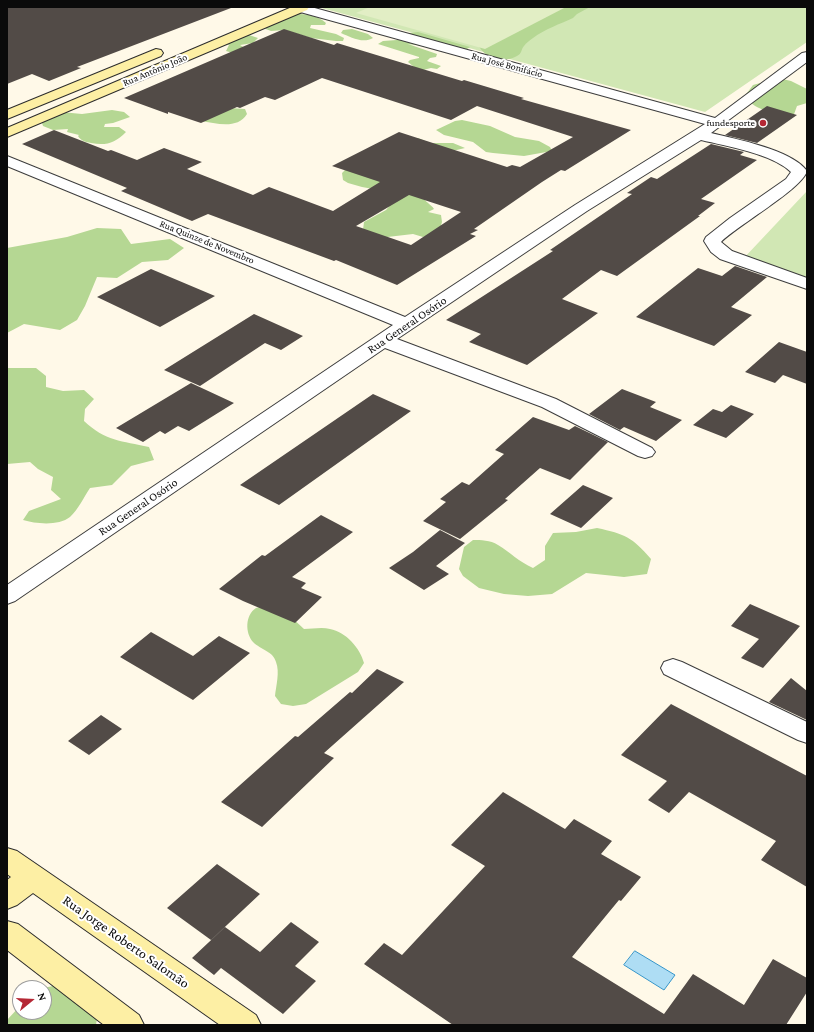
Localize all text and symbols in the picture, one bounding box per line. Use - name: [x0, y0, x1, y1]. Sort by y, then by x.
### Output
- street label: Rua José Bonifácio: [470, 50, 544, 80]
- street label: Rua Antônio João: [121, 51, 189, 89]
- place label: fundesporte: [706, 117, 755, 129]
- marker: fundesporte: [758, 118, 768, 128]
- street label: Rua Quinze de Novembro: [158, 217, 256, 267]
- street label: Rua General Osório: [365, 293, 449, 357]
- street label: Rua General Osório: [96, 475, 180, 539]
- street label: Rua Jorge Roberto Salomão: [59, 892, 193, 992]
- north arrow: [12, 980, 52, 1020]
- text: N: [36, 991, 49, 1002]

